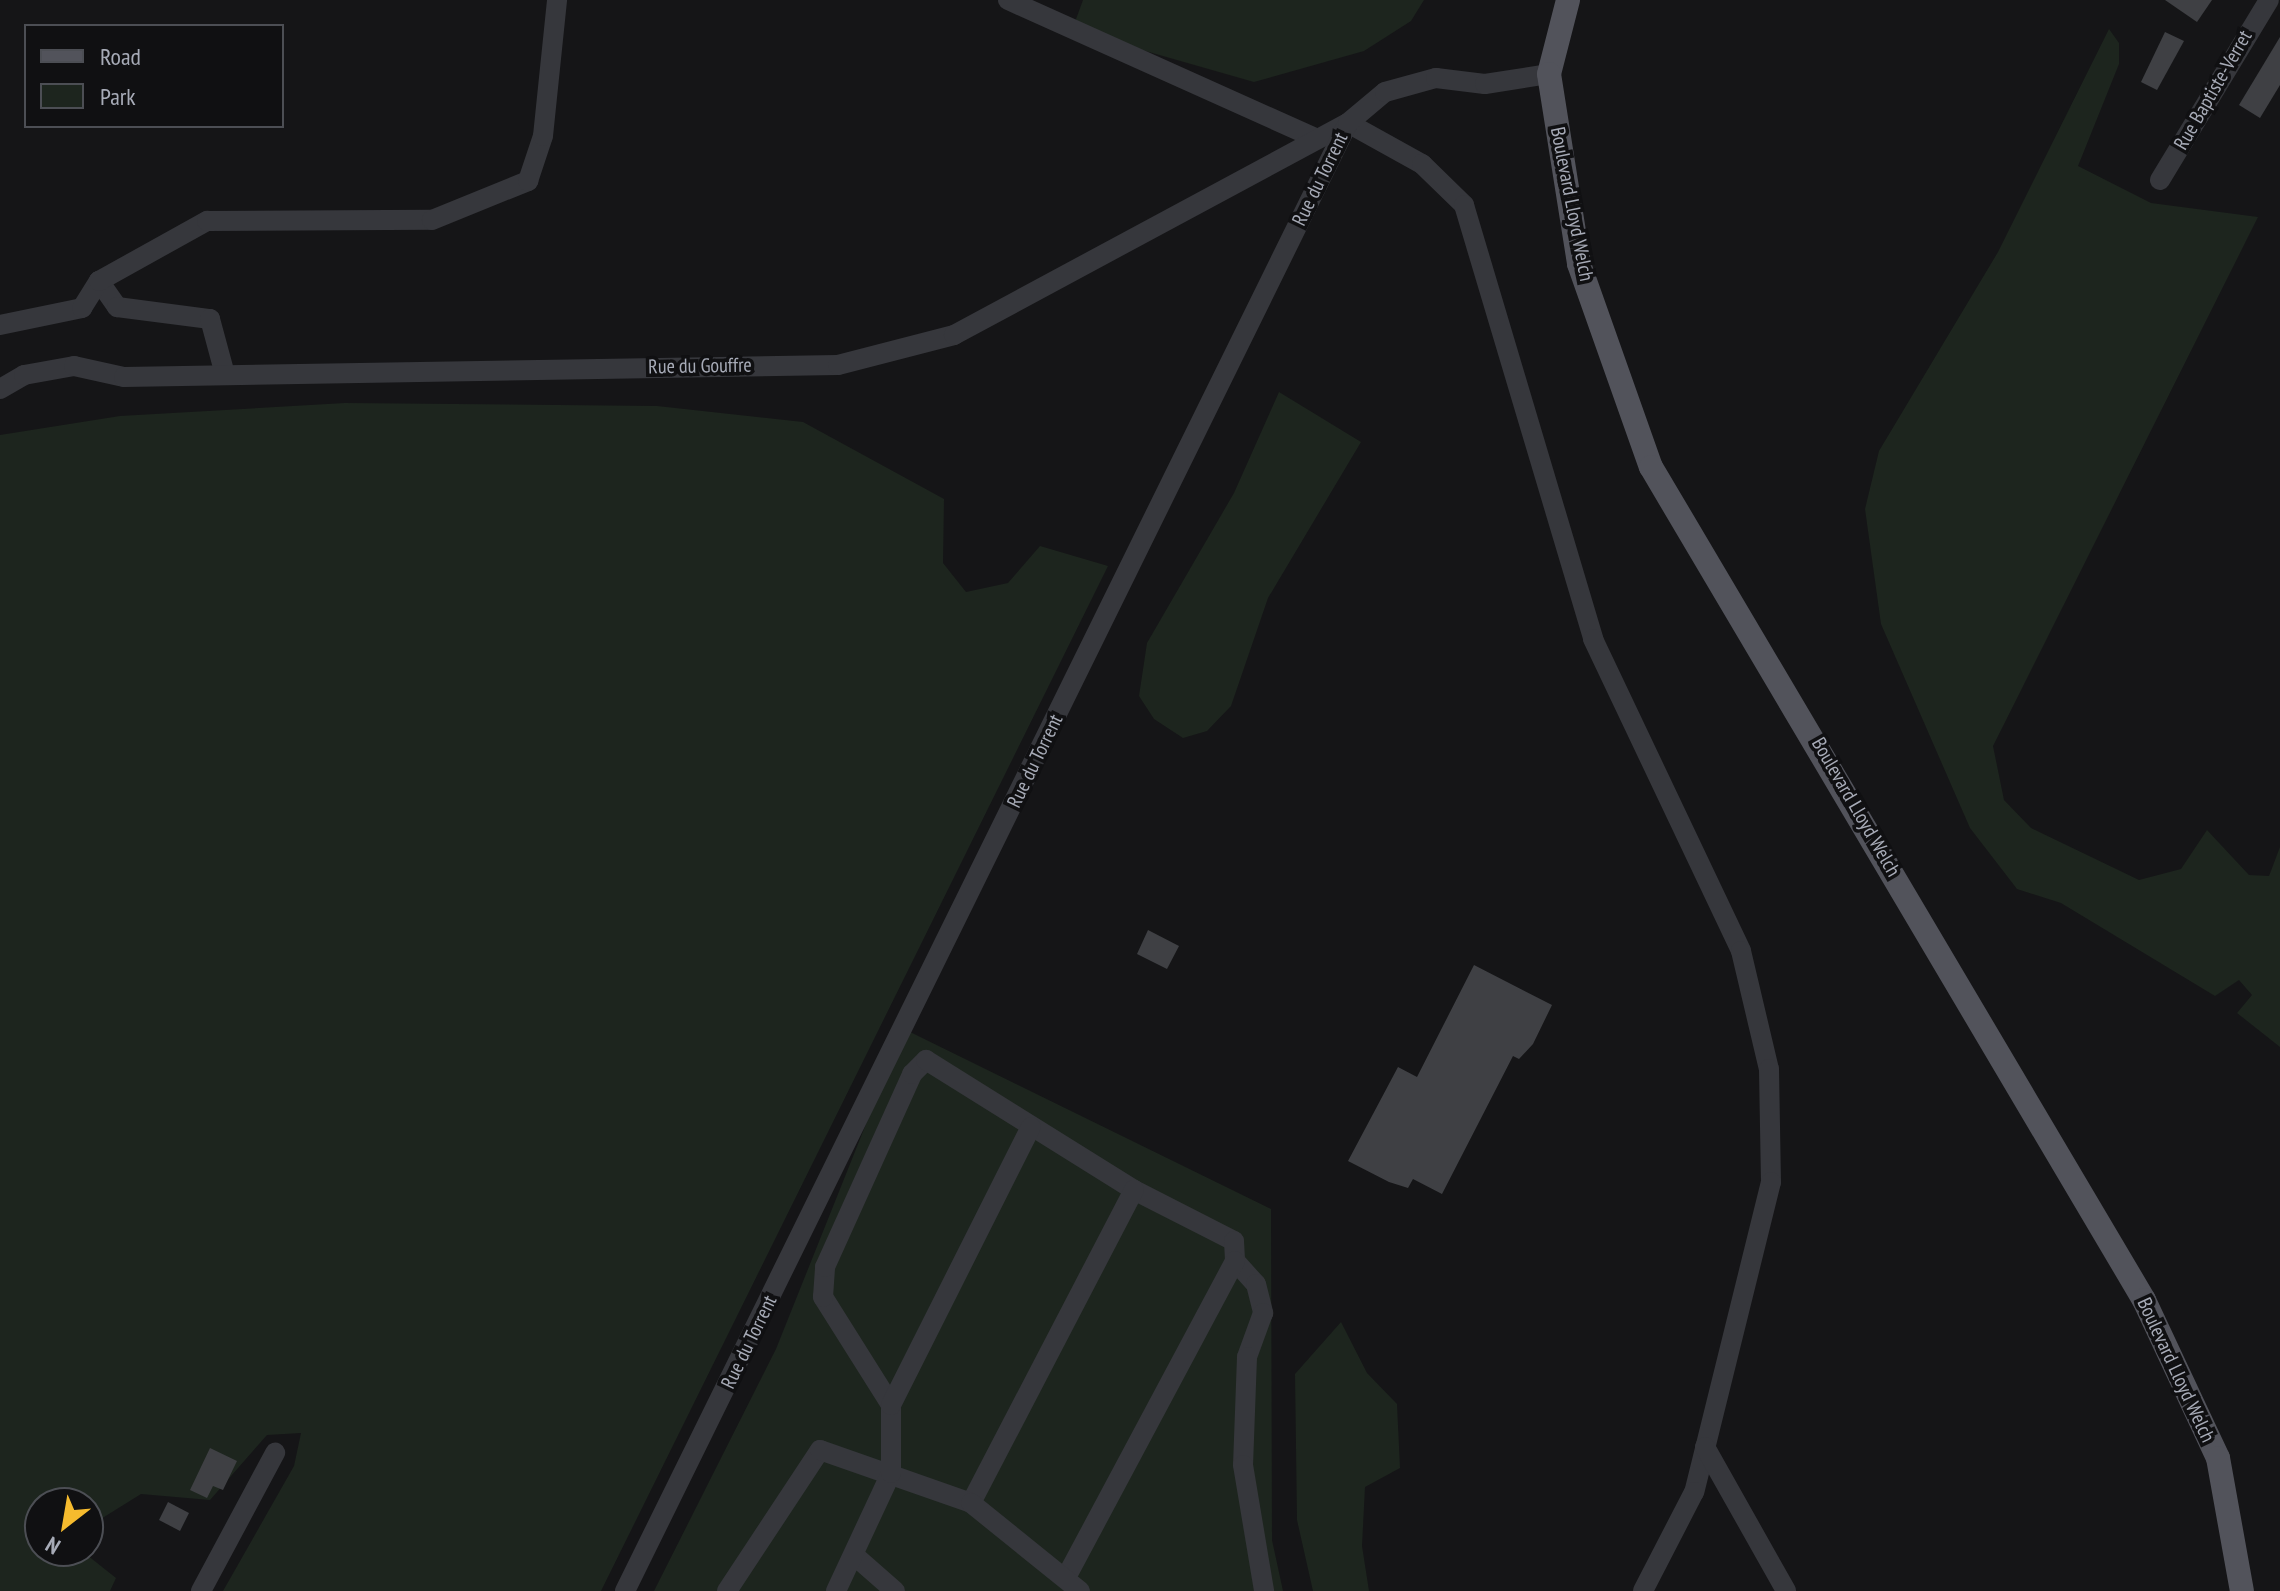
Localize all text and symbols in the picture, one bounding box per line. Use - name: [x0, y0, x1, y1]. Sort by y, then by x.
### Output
- legend: [24, 24, 284, 128]
- street label: Rue Baptiste-Verret: [2169, 26, 2257, 154]
- text: Road: [100, 41, 141, 72]
- text: Park: [100, 81, 136, 112]
- street label: Boulevard Lloyd Welch: [1545, 125, 1599, 283]
- street label: Rue du Torrent: [1287, 128, 1353, 230]
- street label: Rue du Gouffre: [648, 353, 752, 379]
- street label: Rue du Torrent: [1002, 710, 1068, 812]
- street label: Boulevard Lloyd Welch: [1806, 733, 1906, 881]
- street label: Rue du Torrent: [716, 1291, 782, 1393]
- street label: Boulevard Lloyd Welch: [2132, 1294, 2220, 1446]
- north arrow: [24, 1487, 104, 1567]
- text: N: [40, 1531, 65, 1561]

